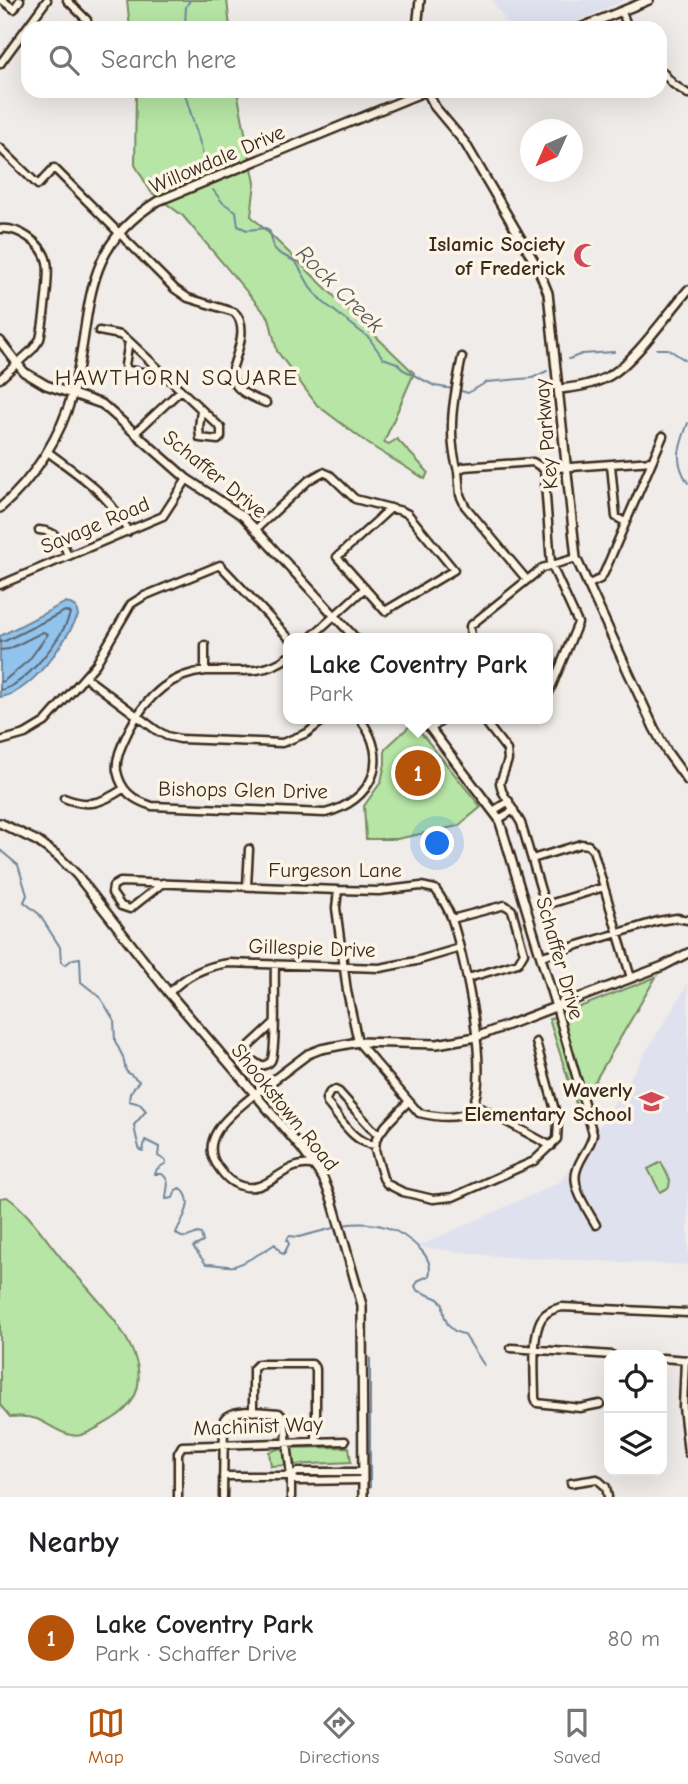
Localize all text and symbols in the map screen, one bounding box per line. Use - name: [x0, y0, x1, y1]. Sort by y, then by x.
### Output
- search box: [21, 21, 667, 98]
- icon: search: [45, 41, 83, 79]
- text: Search here: [101, 45, 236, 75]
- north arrow: [520, 119, 583, 182]
- street label: Willowdale Drive: [146, 120, 288, 198]
- place label: Islamic Society of Frederick: [429, 232, 566, 280]
- water label: Rock Creek: [291, 240, 390, 339]
- mosque icon: Islamic Society of Frederick: [571, 242, 599, 270]
- district label: HAWTHORN SQUARE: [55, 364, 299, 391]
- street label: Key Parkway: [529, 377, 563, 490]
- street label: Schaffer Drive: [158, 425, 272, 523]
- street label: Savage Road: [37, 491, 153, 559]
- popup: [283, 633, 553, 724]
- text: Lake Coventry Park: [309, 650, 527, 680]
- text: Park: [309, 680, 353, 707]
- pin: 1: [395, 747, 441, 799]
- street label: Bishops Glen Drive: [158, 777, 328, 803]
- your location: [420, 826, 454, 860]
- street label: Furgeson Lane: [268, 858, 402, 882]
- street label: Schaffer Drive: [531, 894, 589, 1022]
- street label: Gillespie Drive: [248, 934, 376, 962]
- street label: Shookstown Road: [226, 1039, 344, 1175]
- place label: Waverly Elementary School: [464, 1078, 632, 1126]
- school or university icon: Waverly Elementary School: [638, 1088, 666, 1116]
- map controls: [604, 1350, 667, 1476]
- button: locate: [604, 1350, 667, 1413]
- street label: Machinist Way: [193, 1412, 324, 1440]
- button: layers: [604, 1413, 667, 1476]
- text: Nearby: [28, 1525, 119, 1560]
- text: Lake Coventry Park: [95, 1610, 313, 1640]
- text: 1: [46, 1625, 56, 1652]
- text: 80 m: [607, 1625, 660, 1652]
- text: Park · Schaffer Drive: [95, 1640, 297, 1667]
- tab: Map: [87, 1704, 125, 1768]
- tab: Directions: [299, 1704, 379, 1768]
- tab: Saved: [554, 1704, 601, 1768]

